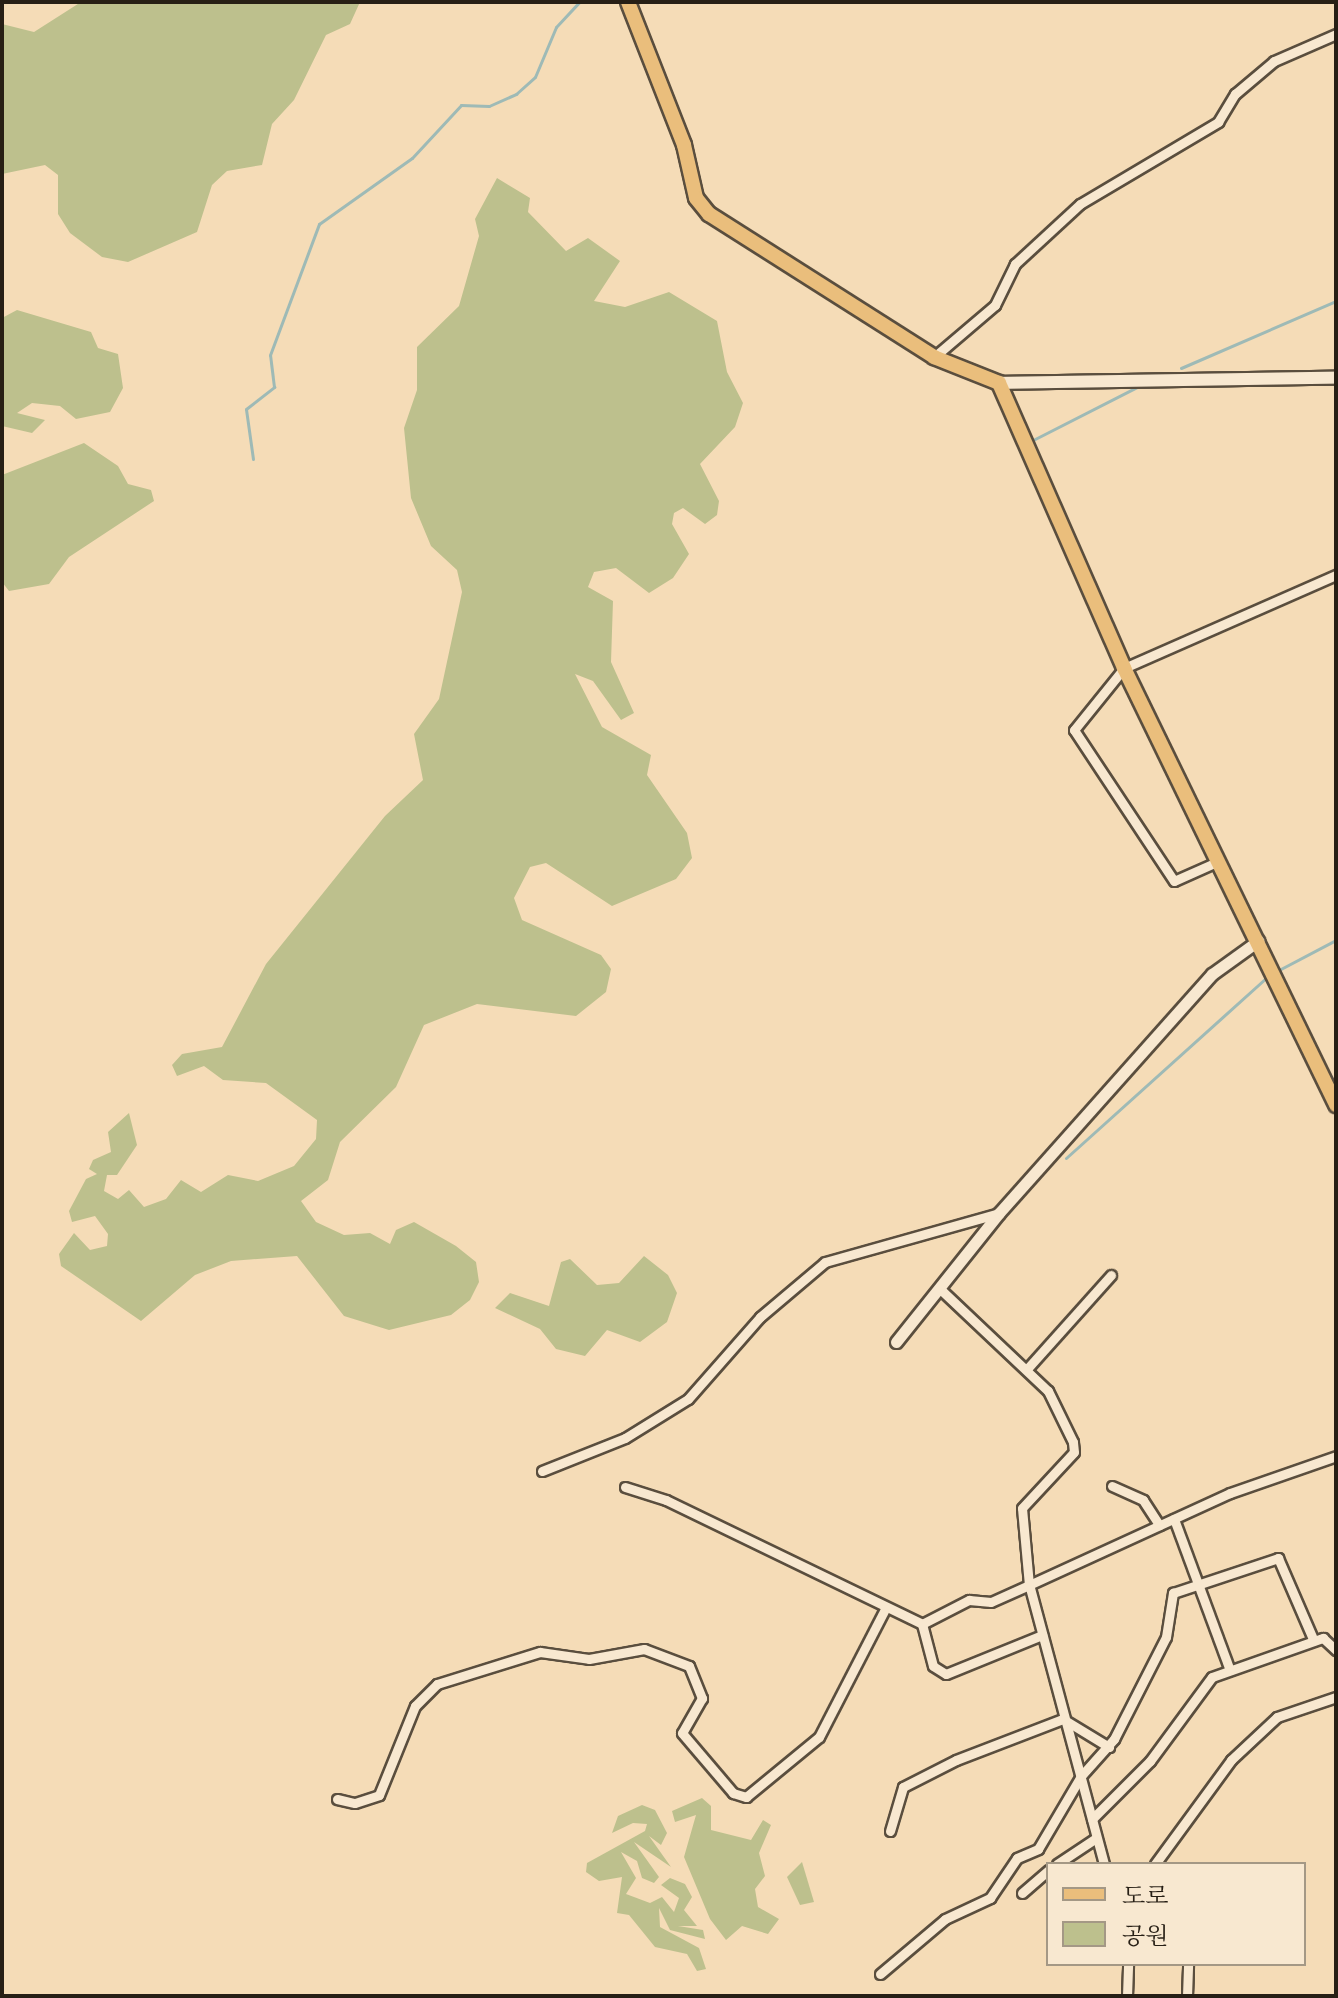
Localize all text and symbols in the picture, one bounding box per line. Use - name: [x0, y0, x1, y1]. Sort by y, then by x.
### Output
- legend: [1046, 1862, 1306, 1966]
- text: 도로: [1122, 1881, 1168, 1912]
- text: 공원: [1122, 1921, 1168, 1952]

